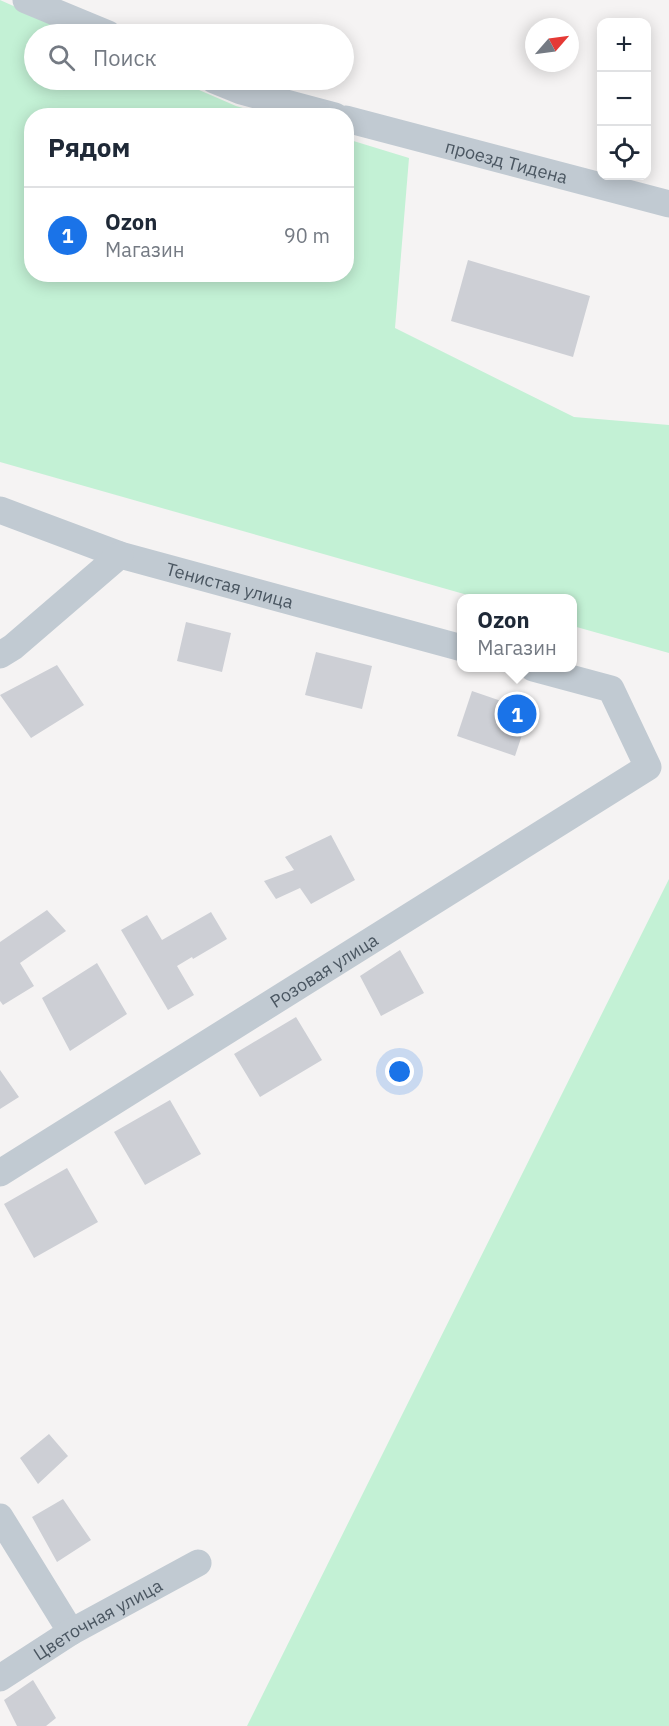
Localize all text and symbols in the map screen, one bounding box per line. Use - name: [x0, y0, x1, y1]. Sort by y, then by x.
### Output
- north arrow: [525, 18, 579, 72]
- map controls: [597, 18, 651, 180]
- button: +: [597, 18, 651, 72]
- search box: [24, 24, 354, 90]
- icon: search: [45, 41, 78, 74]
- text: Поиск: [93, 43, 157, 72]
- button: −: [597, 72, 651, 126]
- button: locate: [597, 126, 651, 180]
- text: Рядом: [48, 130, 130, 164]
- street label: проезд Тидена: [443, 134, 571, 188]
- text: Ozon: [105, 207, 157, 236]
- text: 1: [62, 222, 74, 249]
- text: 90 m: [284, 222, 330, 249]
- text: Магазин: [105, 236, 185, 263]
- street label: Тенистая улица: [164, 557, 296, 613]
- popup: [457, 594, 577, 672]
- text: Ozon: [477, 605, 530, 634]
- text: Магазин: [477, 634, 557, 661]
- pin: 1: [498, 692, 536, 736]
- street label: Розовая улица: [265, 928, 382, 1013]
- your location: [385, 1057, 414, 1086]
- street label: Цветочная улица: [29, 1573, 166, 1665]

